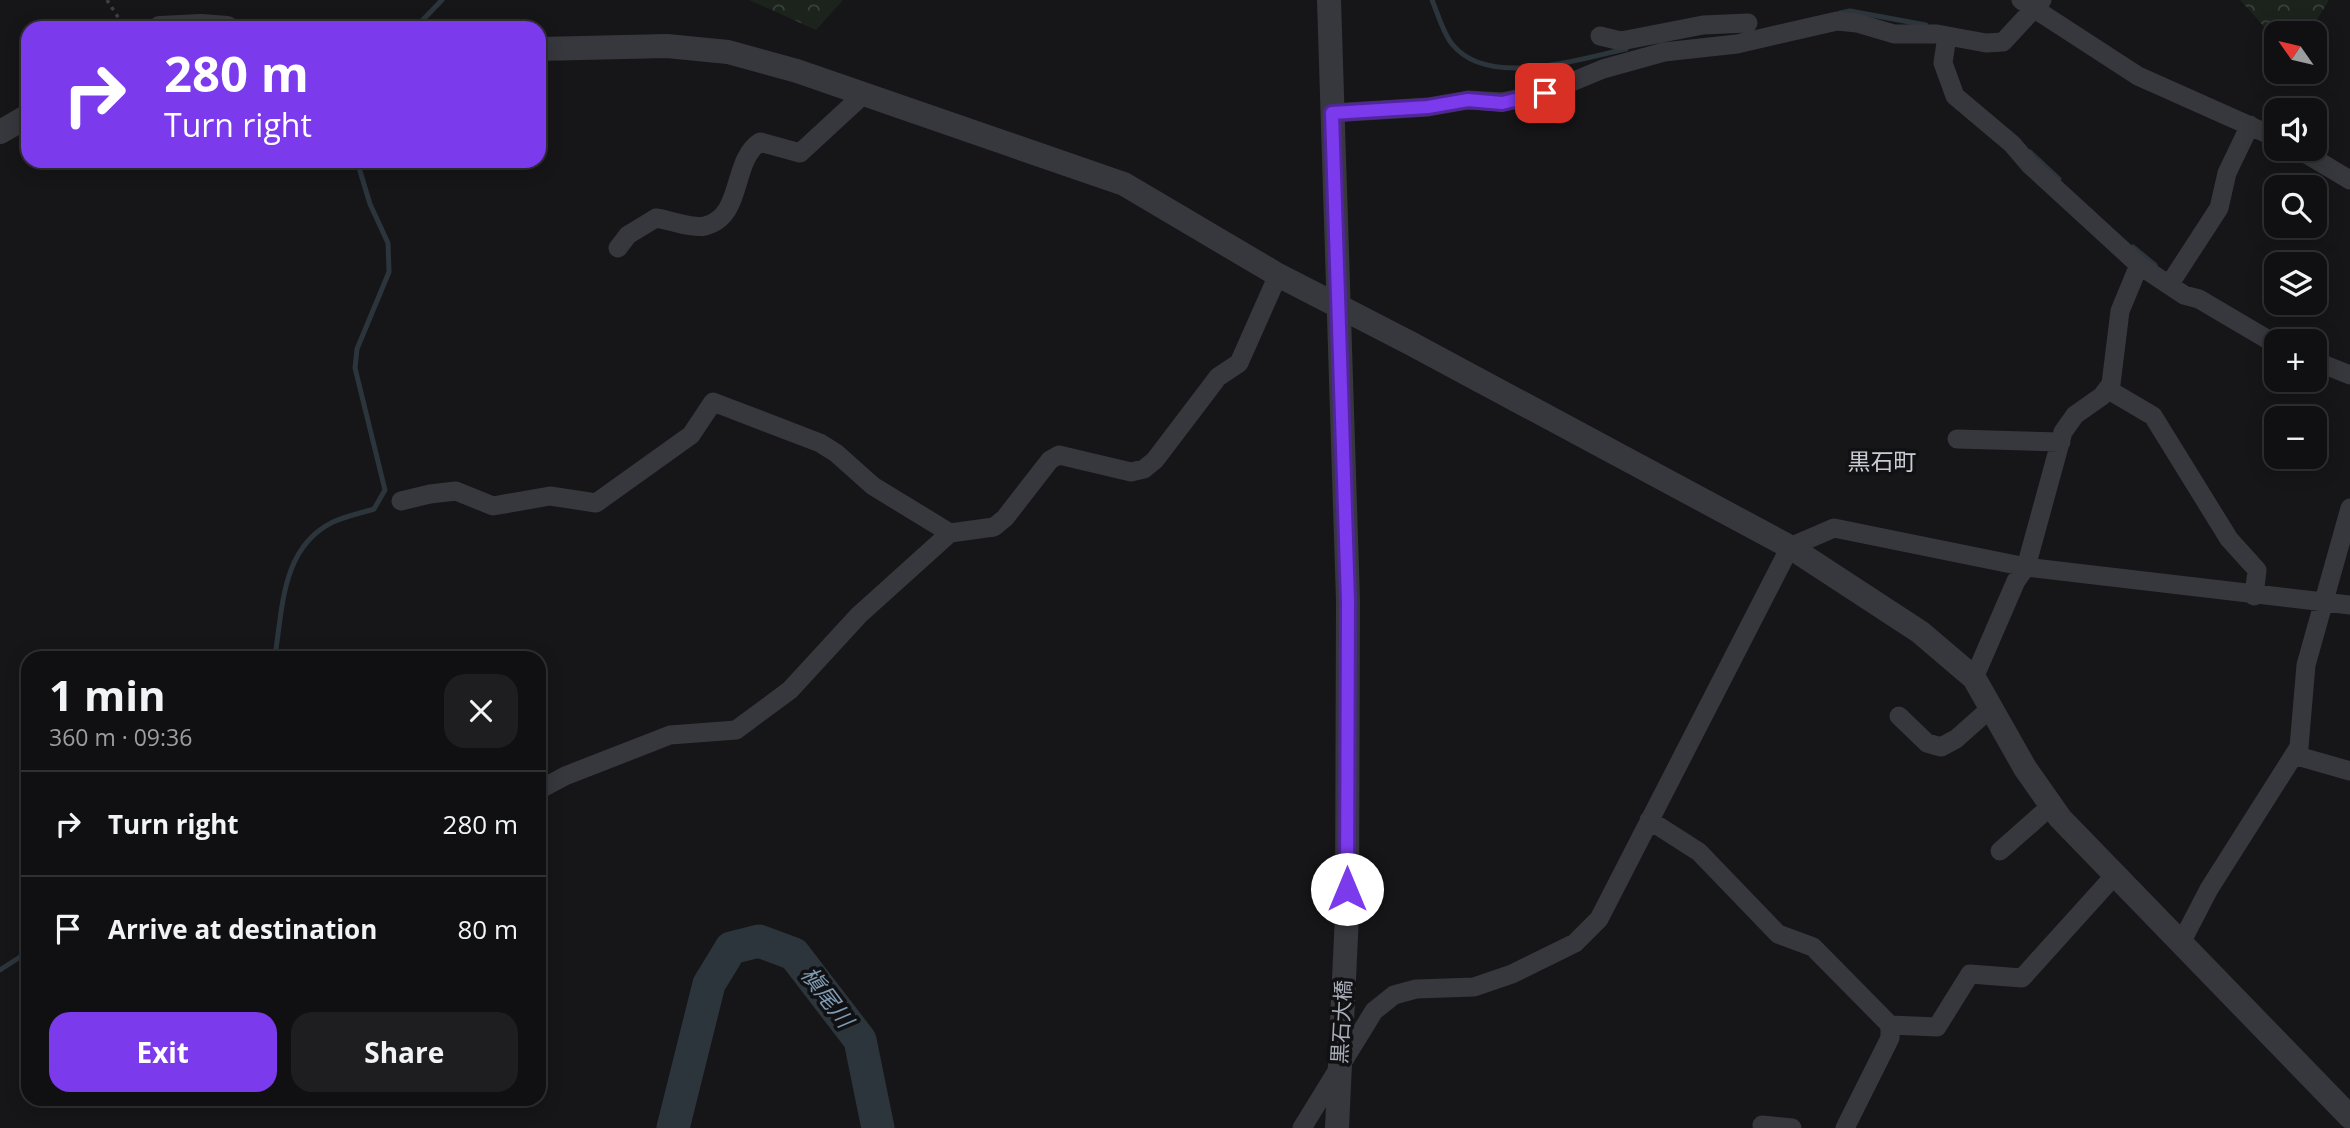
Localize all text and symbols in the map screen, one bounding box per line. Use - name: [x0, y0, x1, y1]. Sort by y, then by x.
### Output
- north arrow: [2264, 21, 2328, 84]
- map controls: [2264, 21, 2327, 469]
- text: 280 m: [164, 40, 309, 106]
- icon: right: [49, 49, 140, 140]
- pin: [1515, 63, 1575, 123]
- icon: arrive: [1526, 74, 1564, 112]
- button: sound: [2264, 98, 2327, 161]
- text: Turn right: [164, 103, 312, 146]
- button: search: [2264, 175, 2327, 238]
- button: layers: [2264, 252, 2327, 315]
- button: +: [2264, 329, 2327, 392]
- button: −: [2264, 406, 2327, 469]
- district label: 黒石町: [1848, 445, 1917, 477]
- text: 1 min: [49, 666, 166, 723]
- button: close: [444, 674, 518, 748]
- text: 360 m · 09:36: [49, 721, 192, 753]
- icon: right: [49, 805, 87, 843]
- text: Turn right: [108, 806, 239, 842]
- text: 280 m: [443, 806, 518, 842]
- position arrow: [1310, 852, 1384, 926]
- icon: arrive: [49, 910, 87, 948]
- text: Arrive at destination: [108, 911, 377, 947]
- text: 80 m: [457, 911, 518, 947]
- water label: 槇尾川: [794, 959, 863, 1036]
- street label: 黒石大橋: [1325, 979, 1357, 1065]
- button: Exit: [49, 1012, 277, 1092]
- button: Share: [291, 1012, 518, 1092]

